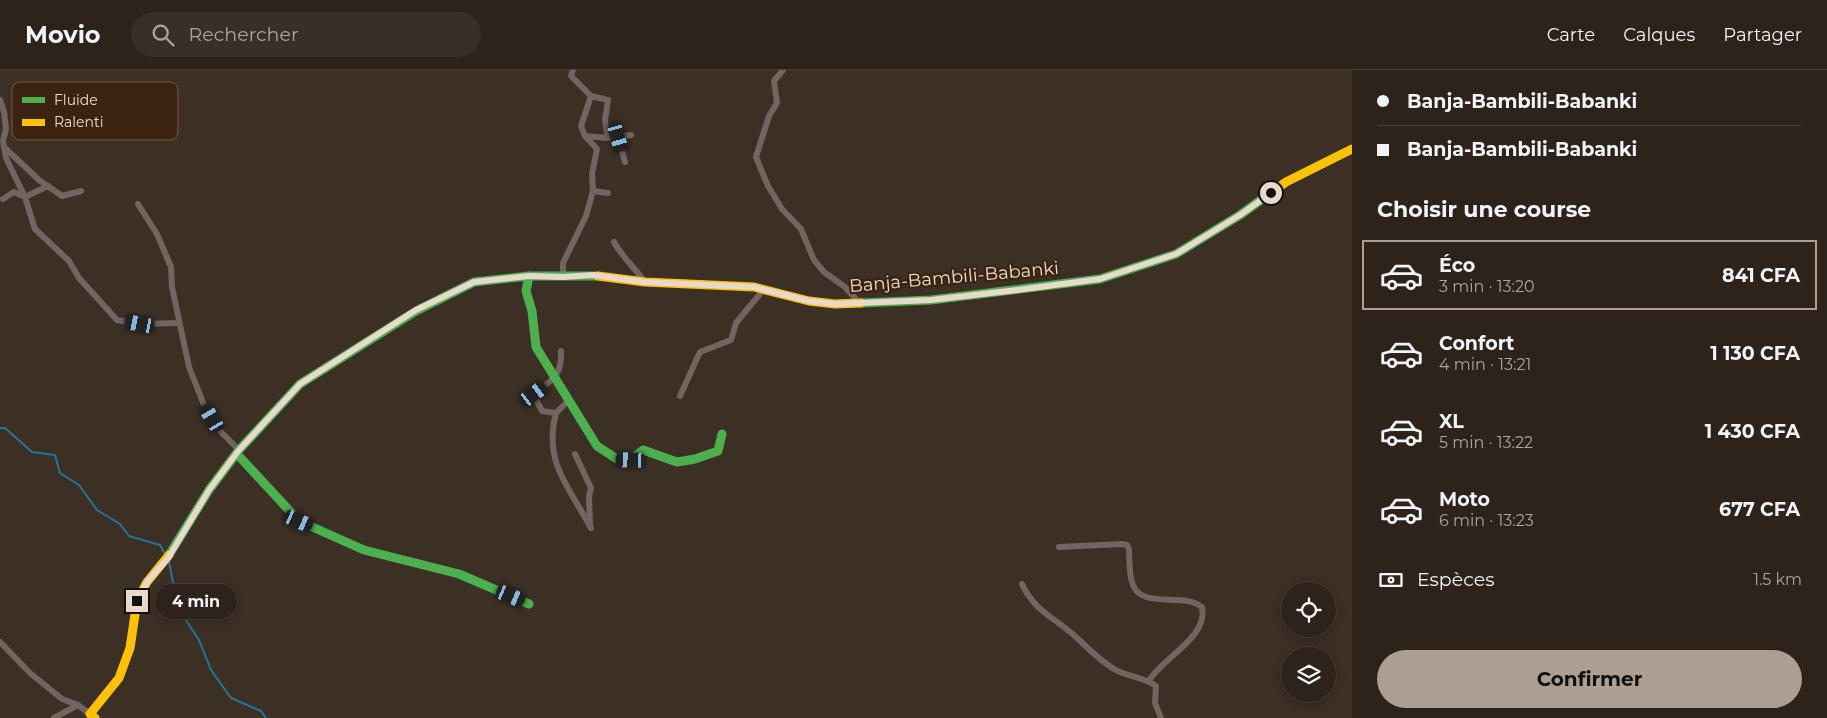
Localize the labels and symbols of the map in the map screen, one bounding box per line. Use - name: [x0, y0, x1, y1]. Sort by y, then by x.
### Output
- legend: [12, 82, 178, 140]
- text: Fluide: [54, 91, 98, 109]
- text: Ralenti: [54, 113, 103, 131]
- car: [606, 121, 629, 153]
- route start: [1260, 182, 1282, 204]
- street label: Banja-Bambili-Babanki: [848, 257, 1060, 297]
- car: [123, 314, 156, 334]
- car: [517, 379, 550, 409]
- car: [197, 401, 226, 435]
- car: [615, 452, 646, 468]
- car: [282, 508, 315, 534]
- car: [494, 583, 527, 609]
- callout: 4 min: [154, 584, 237, 618]
- route end: [126, 590, 148, 612]

